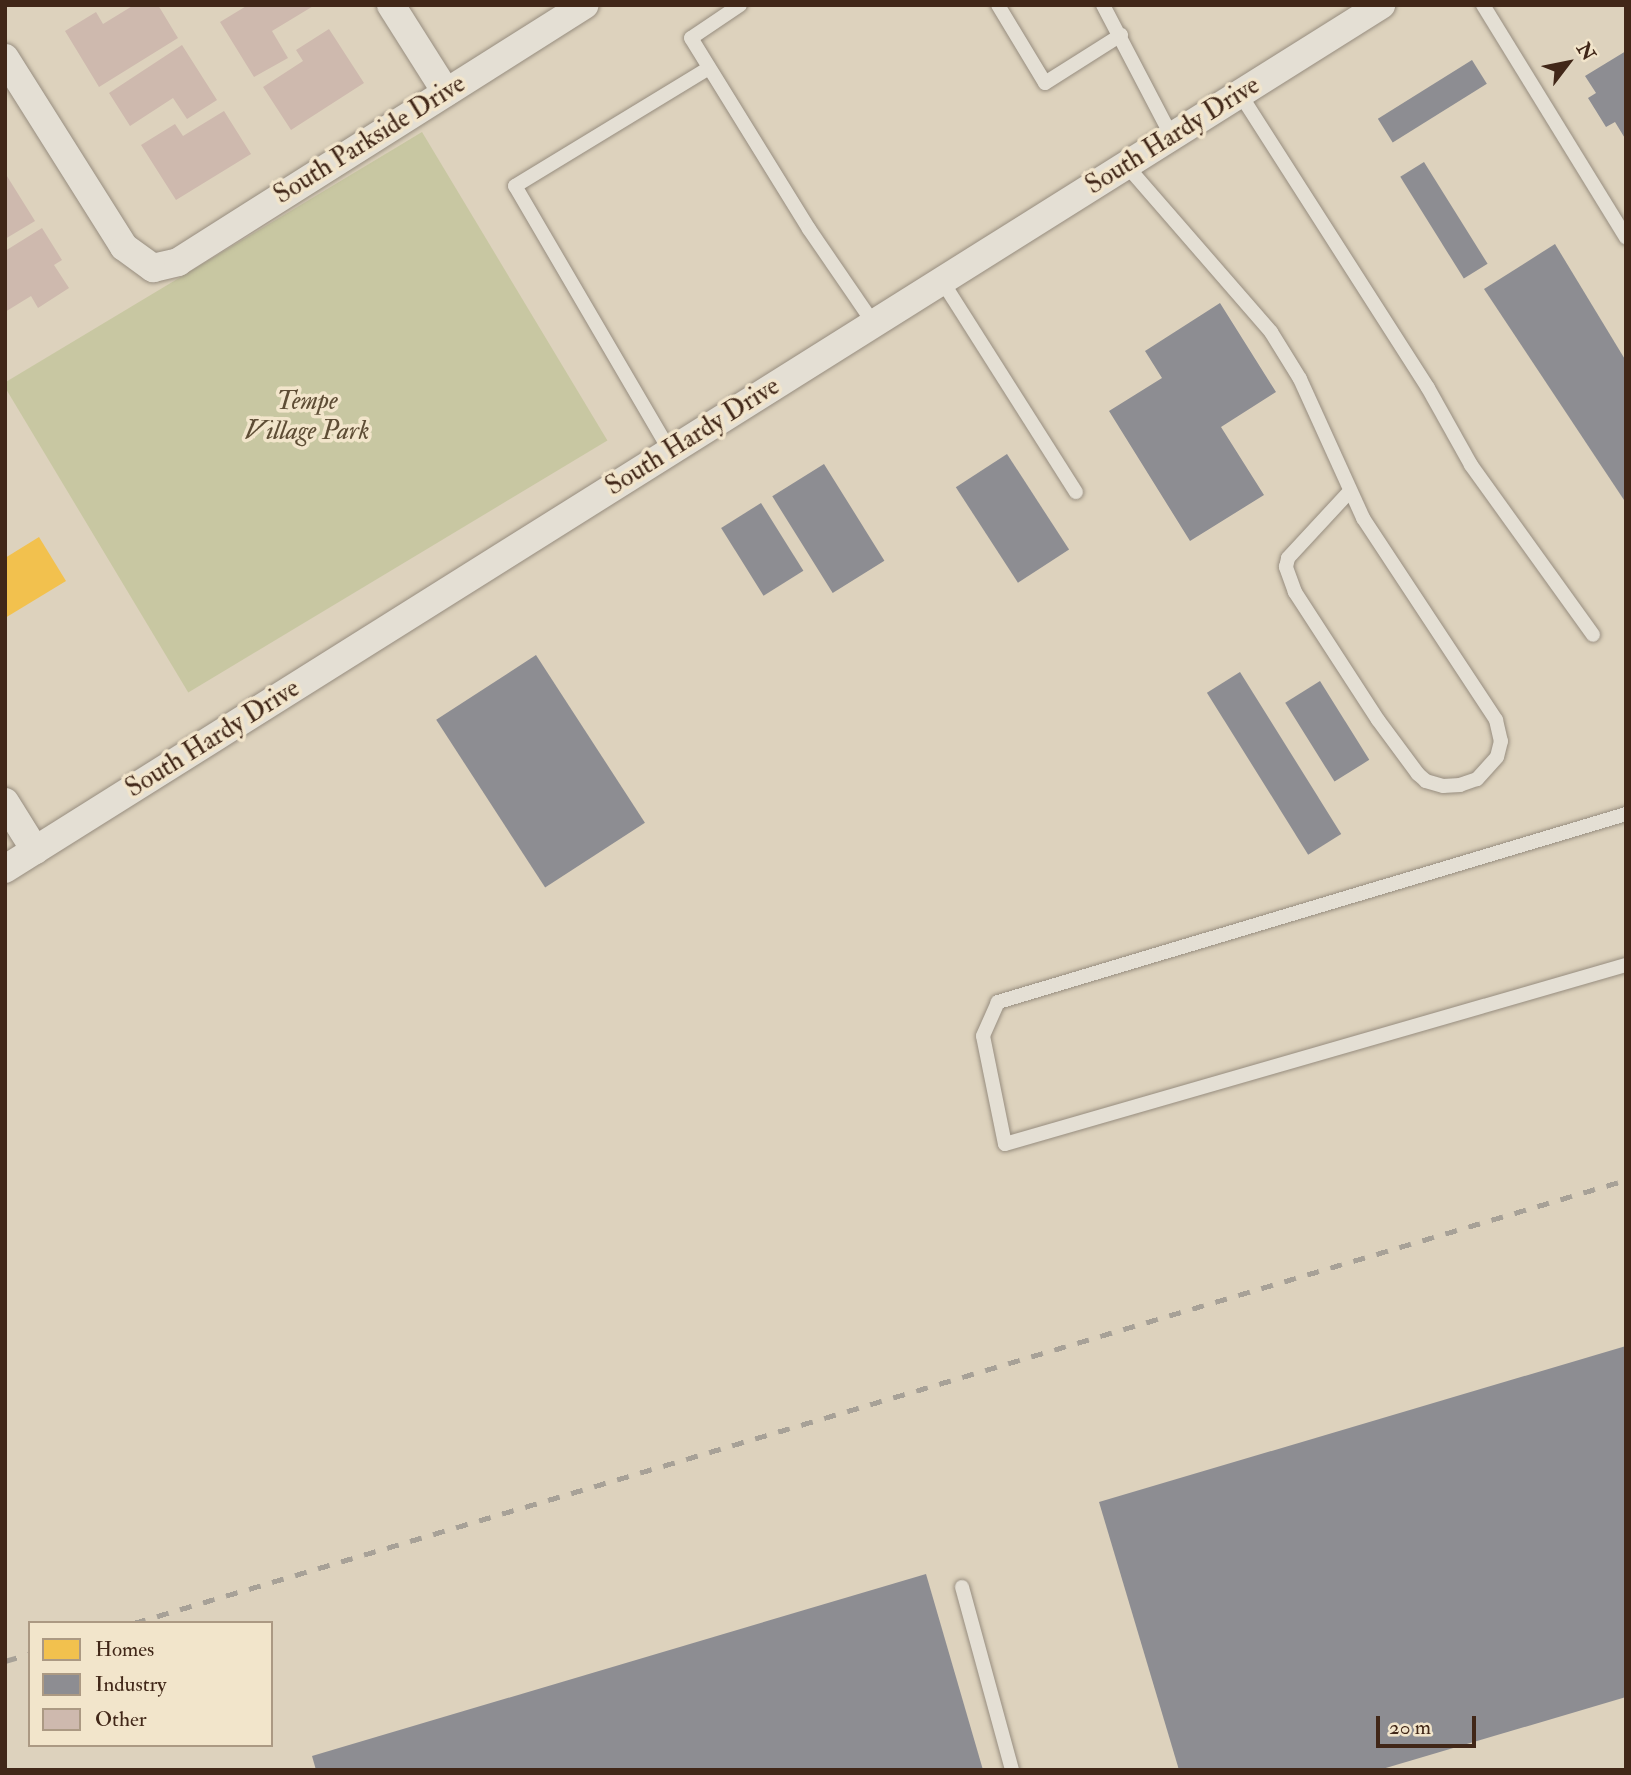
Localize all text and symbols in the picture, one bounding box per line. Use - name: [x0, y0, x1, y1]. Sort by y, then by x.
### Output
- north arrow: [1533, 28, 1603, 98]
- text: N: [1571, 38, 1600, 65]
- street label: South Parkside Drive: [269, 69, 471, 211]
- street label: South Hardy Drive: [1081, 70, 1265, 202]
- street label: South Hardy Drive: [601, 371, 785, 503]
- park label: Tempe Village Park: [244, 386, 370, 448]
- street label: South Hardy Drive: [121, 673, 305, 805]
- legend: [28, 1621, 273, 1747]
- text: Homes: [95, 1636, 154, 1663]
- text: Industry: [95, 1671, 167, 1698]
- scale bar: [1379, 1702, 1479, 1746]
- text: Other: [95, 1706, 147, 1733]
- text: 20 m: [1389, 1714, 1431, 1741]

